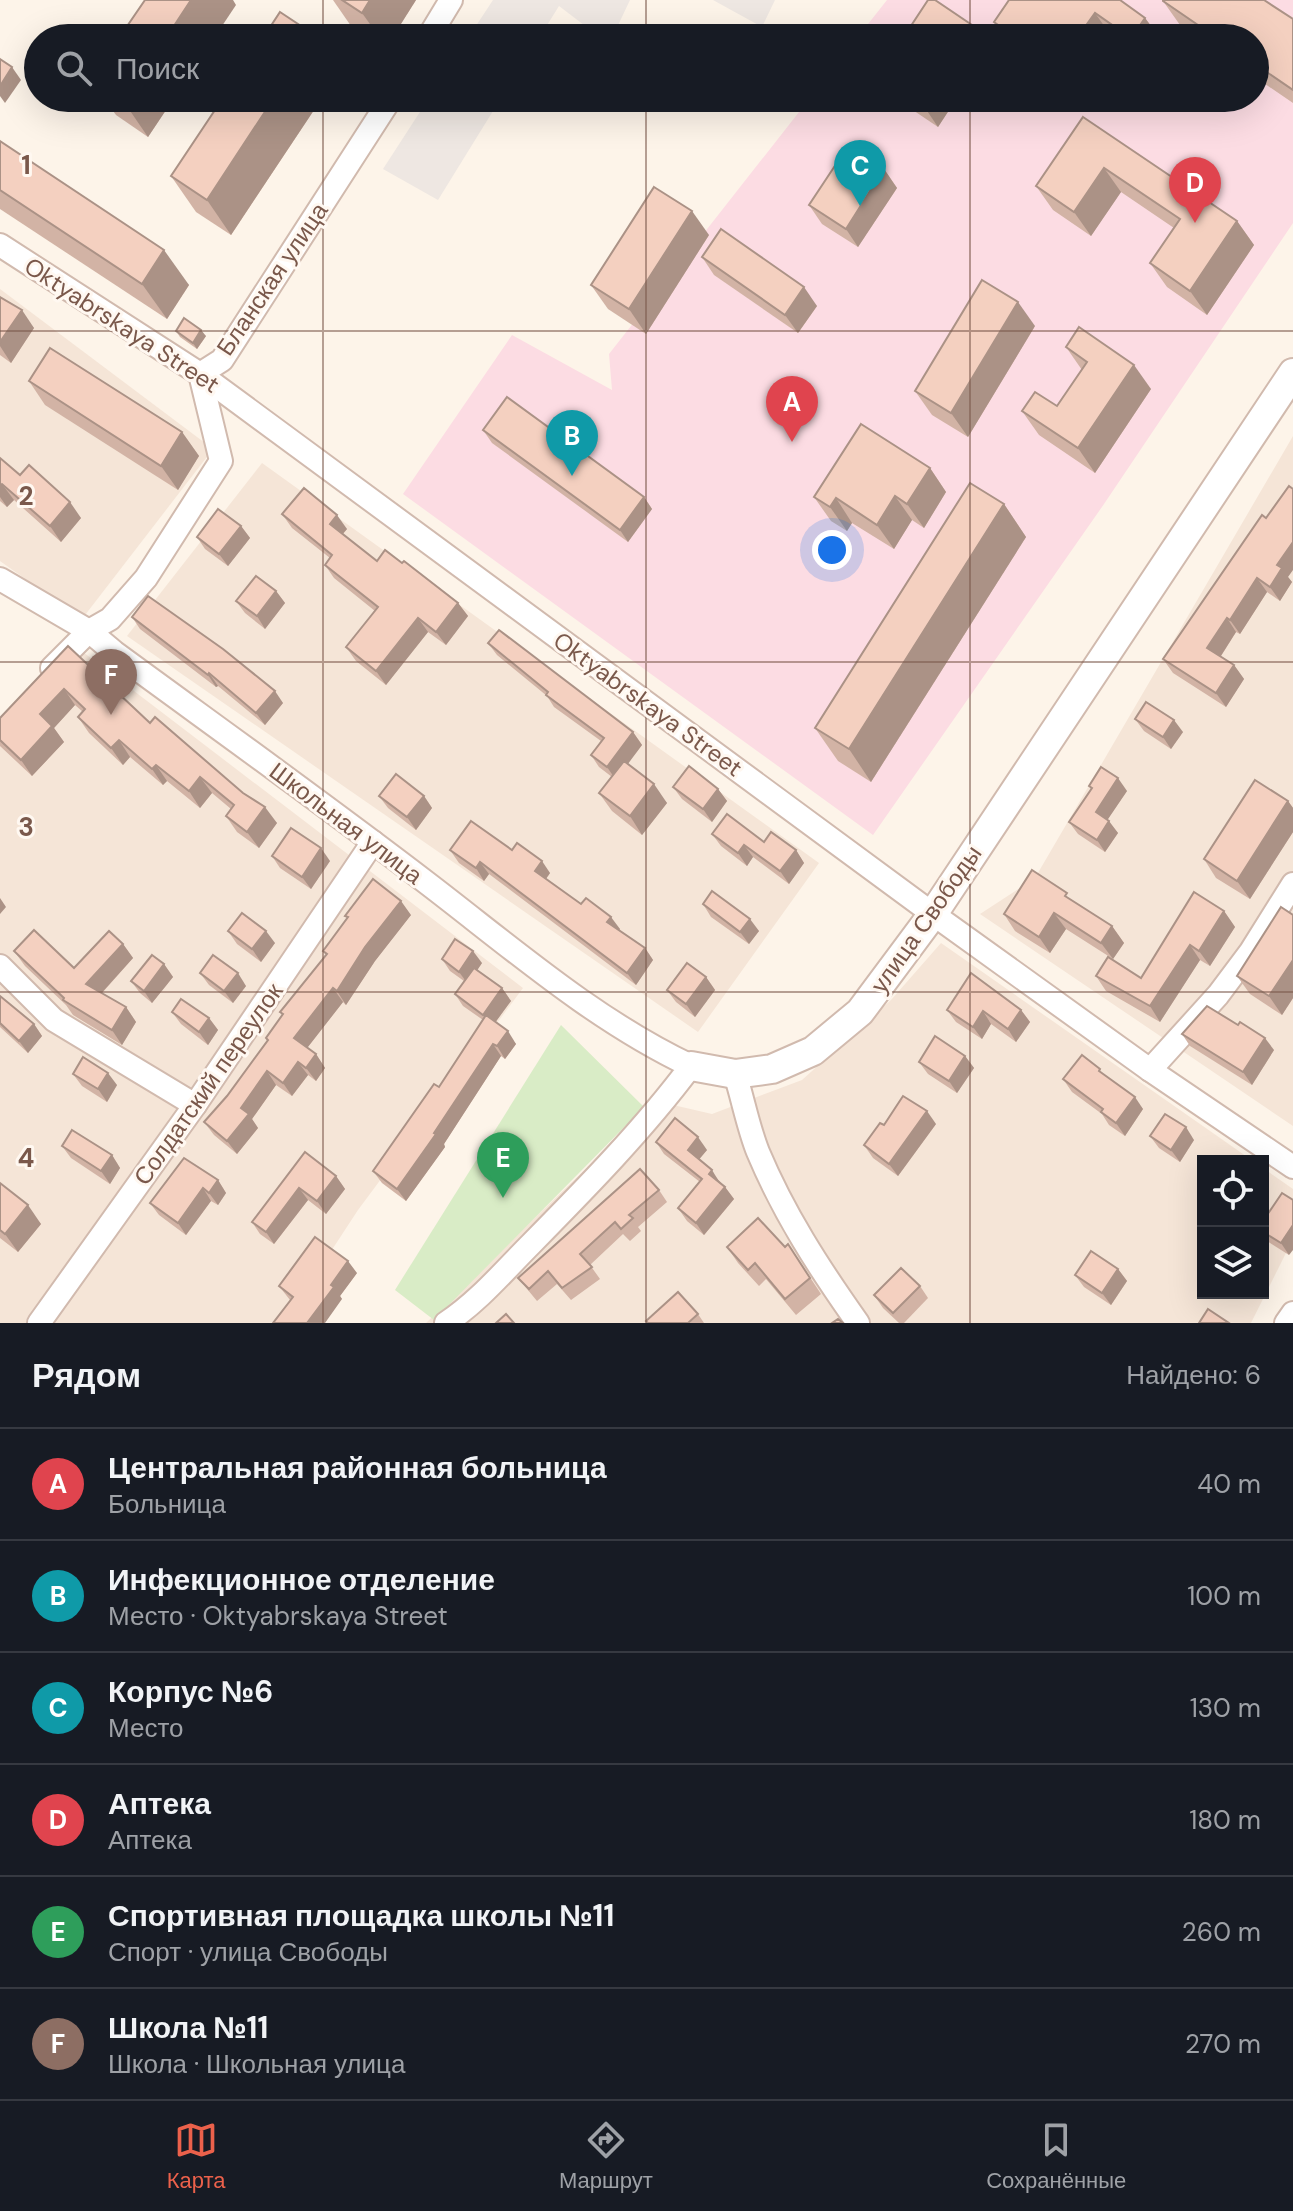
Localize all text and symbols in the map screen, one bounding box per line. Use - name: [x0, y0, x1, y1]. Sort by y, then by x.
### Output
- search box: [24, 24, 1269, 112]
- icon: search: [52, 46, 96, 90]
- text: Поиск: [116, 49, 199, 88]
- pin: C: [834, 140, 886, 206]
- text: 1: [21, 148, 31, 182]
- pin: D: [1169, 157, 1221, 223]
- street label: Бланская улица: [209, 196, 335, 361]
- street label: Oktyabrskaya Street: [19, 250, 225, 400]
- pin: A: [766, 376, 818, 442]
- pin: B: [546, 410, 598, 476]
- text: 2: [18, 479, 34, 513]
- your location: [812, 530, 852, 570]
- street label: Oktyabrskaya Street: [547, 625, 749, 783]
- pin: F: [85, 649, 137, 715]
- street label: Школьная улица: [263, 755, 429, 891]
- text: 3: [18, 810, 34, 844]
- street label: улица Свободы: [864, 839, 988, 999]
- street label: Солдатский переулок: [127, 976, 290, 1191]
- pin: E: [477, 1132, 529, 1198]
- text: 4: [18, 1141, 34, 1175]
- map controls: [1197, 1155, 1269, 1299]
- button: locate: [1197, 1155, 1269, 1227]
- button: layers: [1197, 1227, 1269, 1299]
- text: Рядом: [32, 1353, 141, 1398]
- text: Найдено: 6: [1126, 1358, 1261, 1392]
- text: Центральная районная больница: [108, 1448, 607, 1487]
- text: A: [49, 1467, 67, 1501]
- text: 40 m: [1197, 1467, 1261, 1501]
- text: Больница: [108, 1487, 226, 1521]
- text: Инфекционное отделение: [108, 1560, 495, 1599]
- text: B: [50, 1579, 66, 1613]
- text: 100 m: [1187, 1579, 1261, 1613]
- text: Место · Oktyabrskaya Street: [108, 1599, 448, 1633]
- text: Корпус №6: [108, 1672, 273, 1711]
- text: C: [48, 1691, 68, 1725]
- text: 130 m: [1190, 1691, 1261, 1725]
- text: Место: [108, 1711, 184, 1745]
- text: Аптека: [108, 1784, 211, 1823]
- text: D: [49, 1803, 67, 1837]
- text: 180 m: [1189, 1803, 1261, 1837]
- text: Аптека: [108, 1823, 192, 1857]
- text: Спортивная площадка школы №11: [108, 1896, 614, 1935]
- text: E: [50, 1915, 66, 1949]
- text: 260 m: [1182, 1915, 1261, 1949]
- text: Спорт · улица Свободы: [108, 1935, 388, 1969]
- text: Школа №11: [108, 2008, 268, 2047]
- text: F: [51, 2027, 65, 2061]
- text: 270 m: [1185, 2027, 1261, 2061]
- text: Школа · Школьная улица: [108, 2047, 405, 2081]
- tab: Карта: [167, 2118, 226, 2195]
- tab: Маршрут: [559, 2118, 653, 2195]
- tab: Сохранённые: [986, 2118, 1126, 2195]

